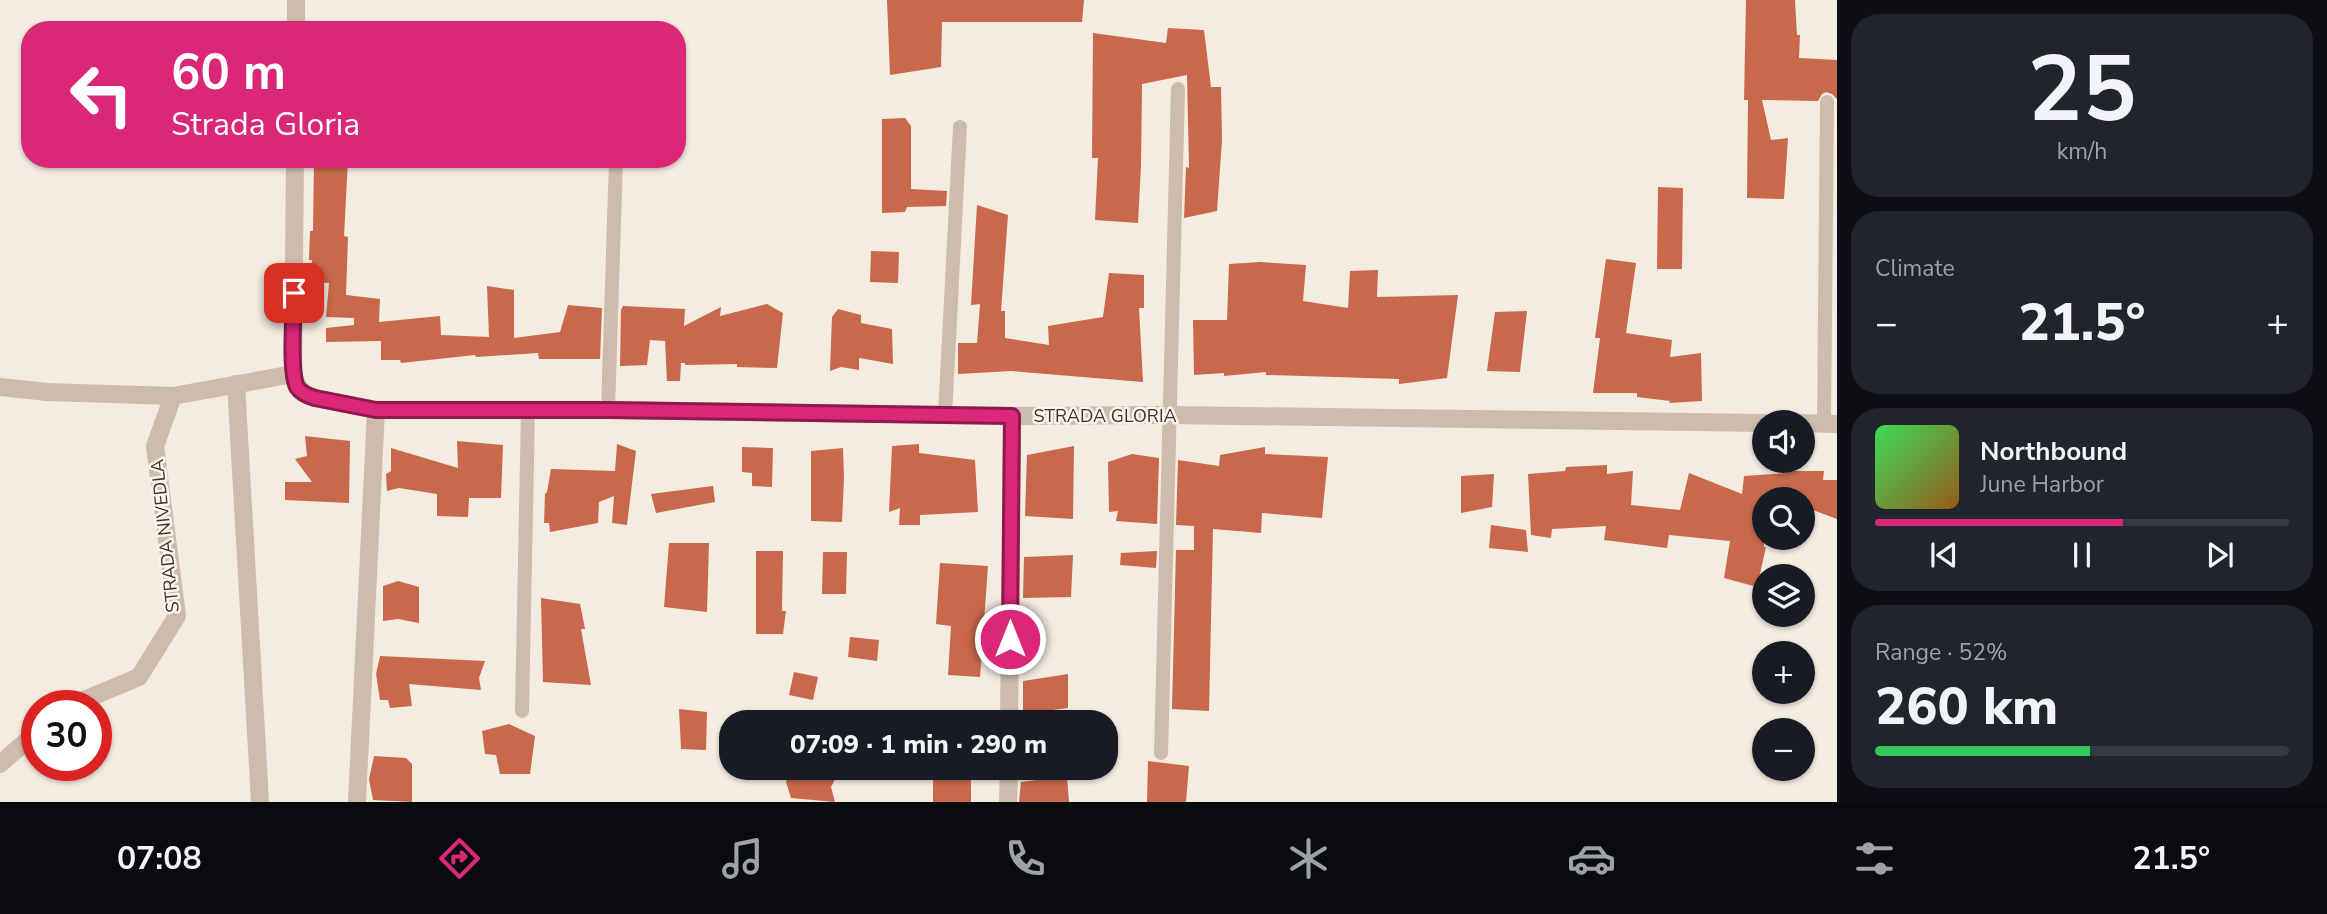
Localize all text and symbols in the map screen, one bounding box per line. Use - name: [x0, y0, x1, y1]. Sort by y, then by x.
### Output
- text: 25: [2027, 28, 2137, 152]
- text: 60 m: [171, 39, 286, 106]
- icon: left: [56, 49, 147, 140]
- text: Strada Gloria: [171, 103, 360, 146]
- text: km/h: [2057, 136, 2107, 167]
- text: Climate: [1875, 253, 1955, 284]
- pin: [264, 263, 324, 323]
- icon: arrive: [275, 274, 313, 312]
- text: 21.5°: [2018, 287, 2146, 358]
- text: −: [1875, 298, 1898, 349]
- text: +: [2266, 298, 2289, 349]
- street label: STRADA GLORIA: [1033, 404, 1177, 428]
- map controls: [1752, 410, 1815, 781]
- button: sound: [1752, 410, 1815, 473]
- text: Northbound: [1980, 434, 2127, 469]
- street label: STRADA NIVEDLA: [145, 458, 185, 614]
- text: June Harbor: [1980, 469, 2104, 500]
- button: search: [1752, 487, 1815, 550]
- icon: previous: [1925, 536, 1963, 574]
- icon: pause: [2063, 536, 2101, 574]
- icon: next: [2201, 536, 2239, 574]
- button: layers: [1752, 564, 1815, 627]
- position arrow: [973, 602, 1047, 676]
- text: Range · 52%: [1875, 637, 2007, 668]
- button: +: [1752, 641, 1815, 704]
- text: 260 km: [1875, 671, 2058, 742]
- speed limit sign: 30: [21, 690, 112, 781]
- button: −: [1752, 718, 1815, 781]
- text: 07:09 · 1 min · 290 m: [790, 727, 1047, 762]
- icon: directions: [435, 834, 484, 883]
- icon: music: [718, 834, 767, 883]
- icon: phone: [1001, 834, 1050, 883]
- icon: climate: [1284, 834, 1333, 883]
- icon: car: [1567, 834, 1616, 883]
- icon: filters: [1850, 834, 1899, 883]
- text: 07:08: [117, 837, 202, 880]
- text: 21.5°: [2132, 837, 2210, 880]

